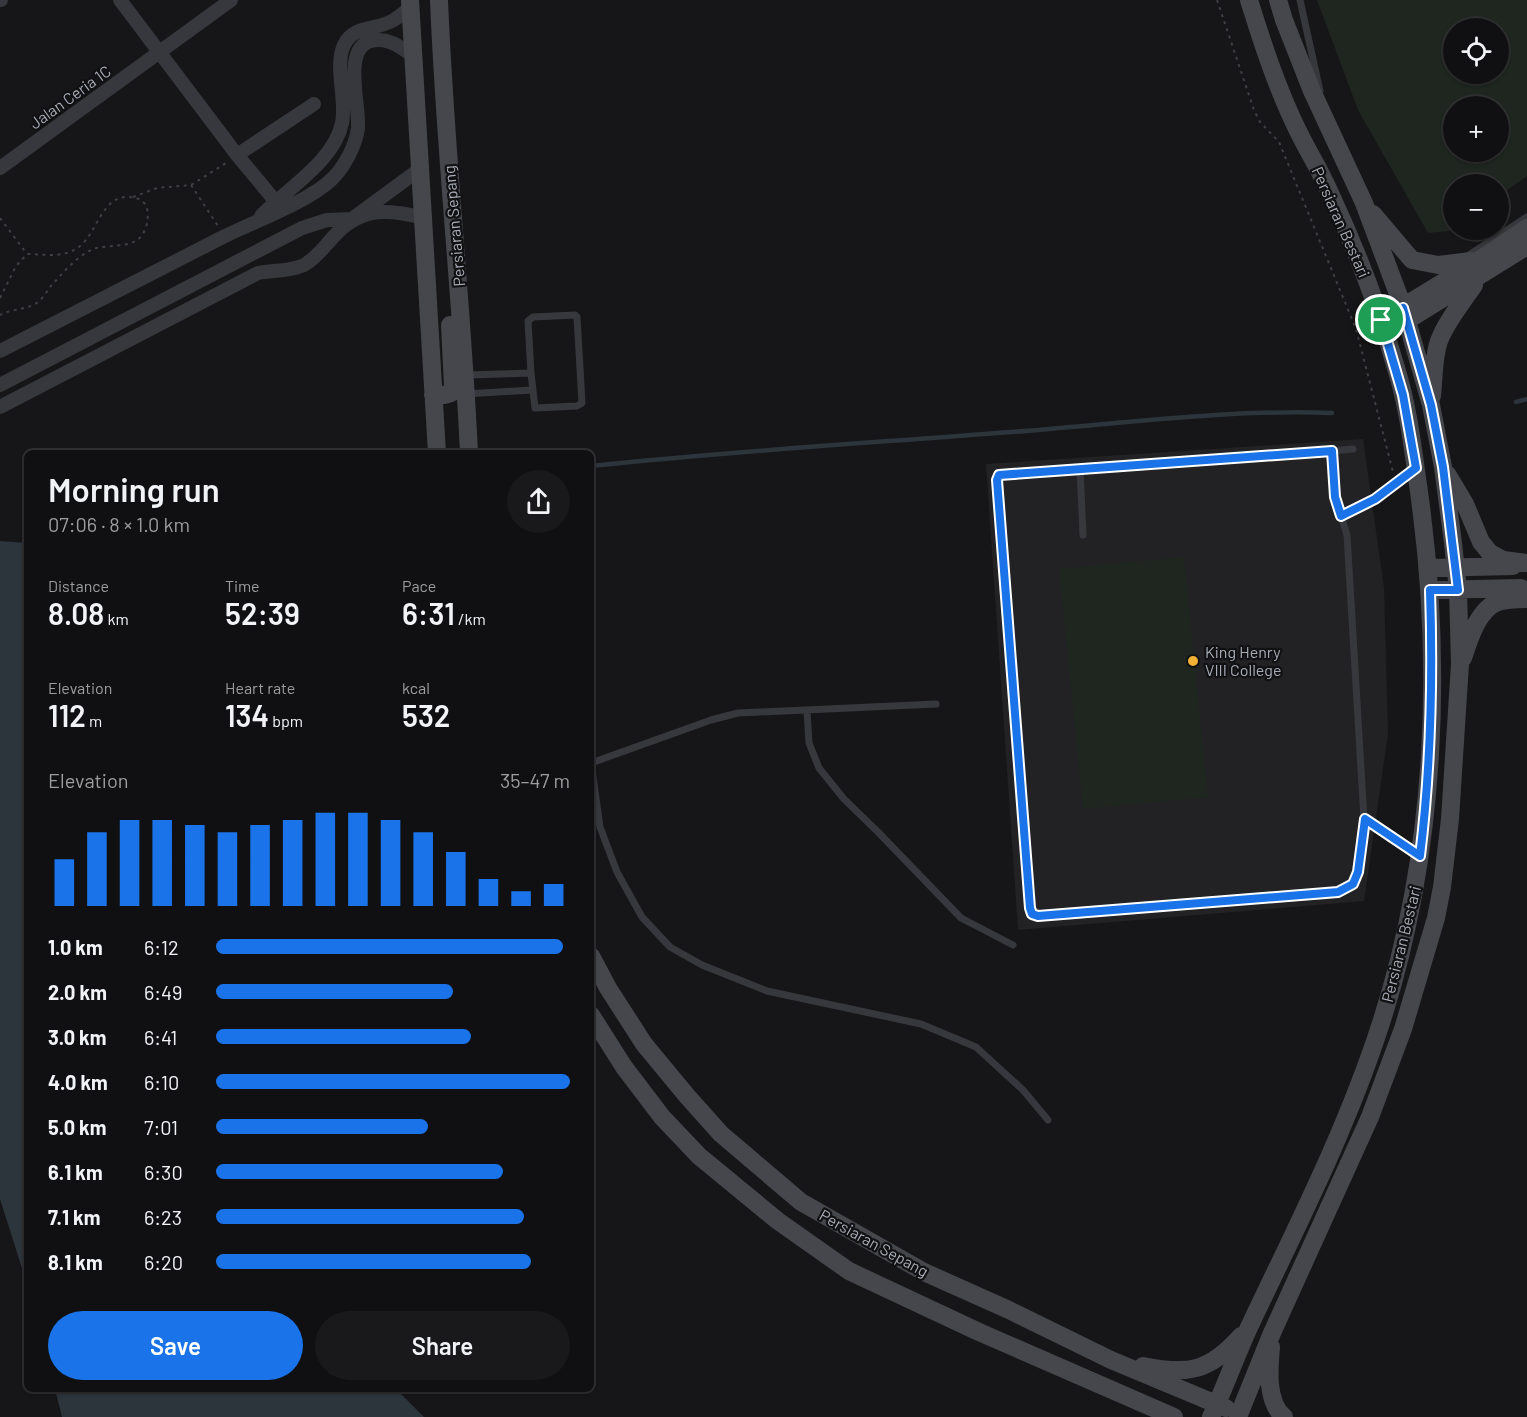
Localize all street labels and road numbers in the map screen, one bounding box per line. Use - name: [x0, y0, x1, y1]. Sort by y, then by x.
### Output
- street label: Jalan Ceria 1C: [25, 61, 114, 132]
- street label: Persiaran Bestari: [1309, 163, 1374, 280]
- street label: Persiaran Sepang: [439, 165, 468, 287]
- street label: Persiaran Bestari: [1377, 884, 1424, 1004]
- street label: Persiaran Sepang: [817, 1205, 932, 1280]

